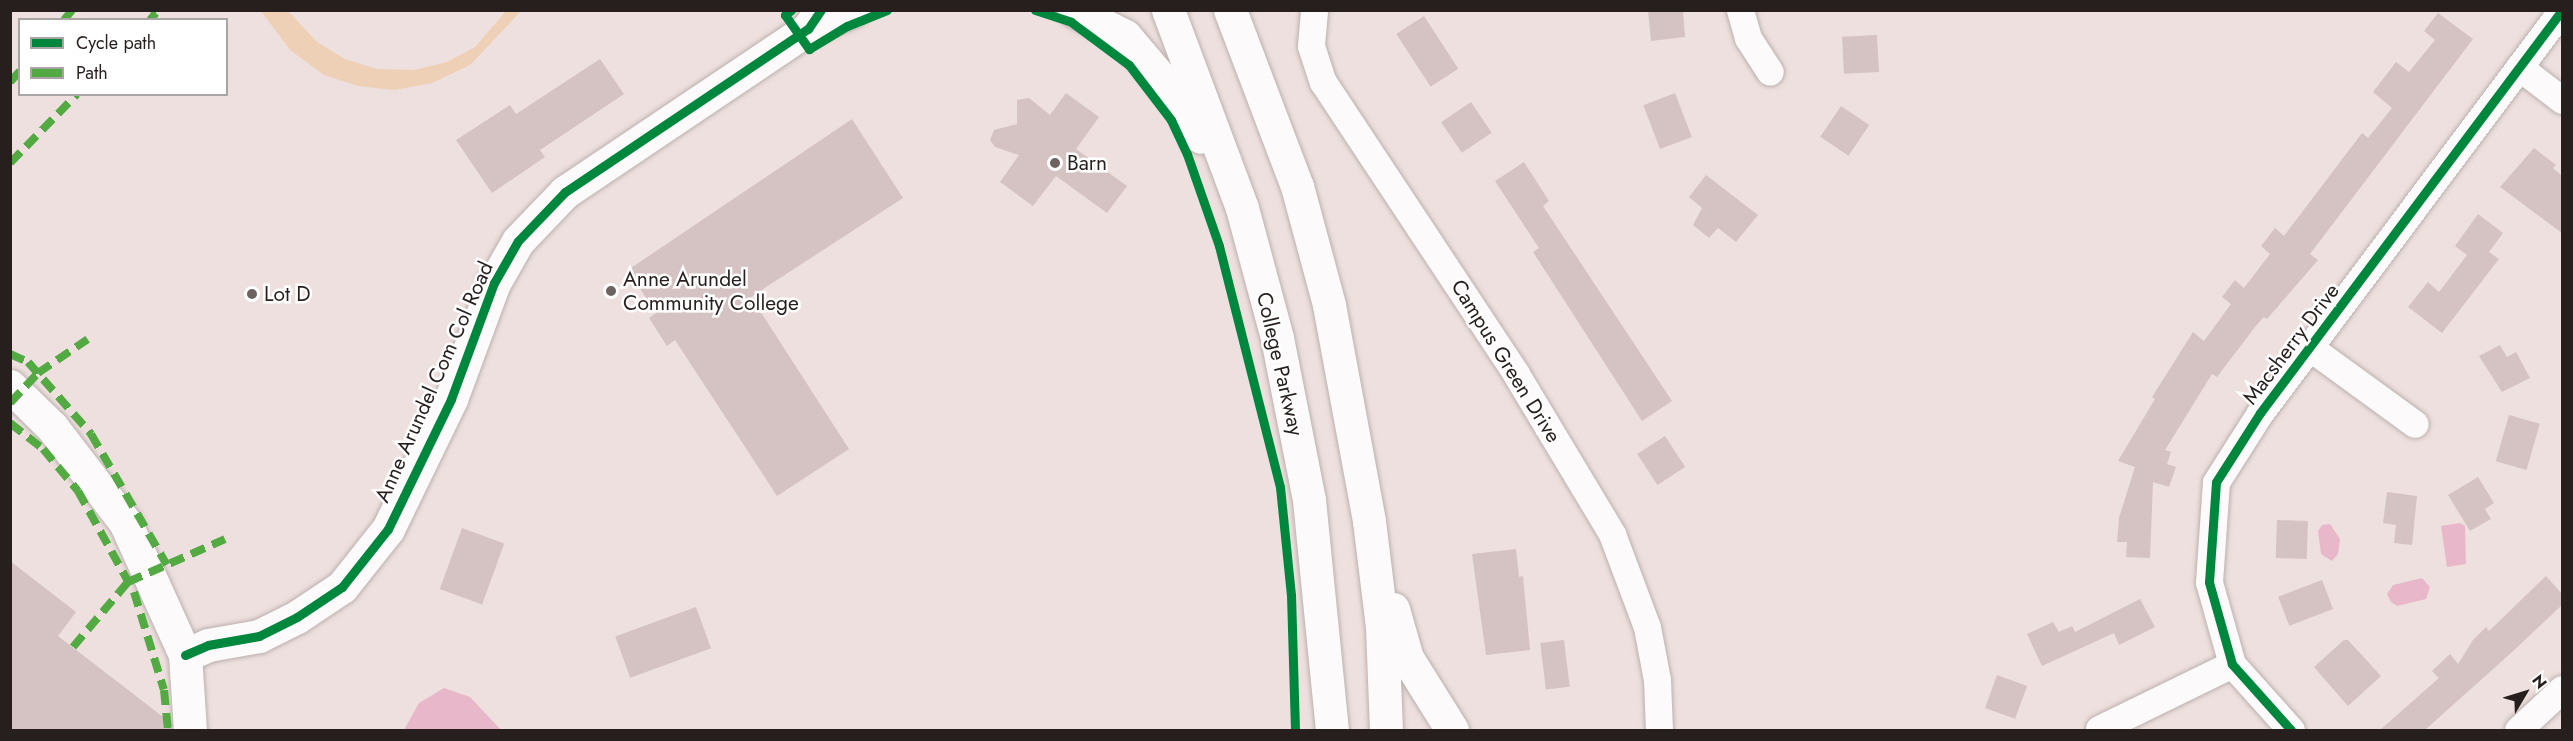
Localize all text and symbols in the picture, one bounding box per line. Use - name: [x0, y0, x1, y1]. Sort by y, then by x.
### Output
- legend: [18, 18, 228, 96]
- text: Cycle path: [76, 30, 156, 56]
- text: Path: [76, 60, 108, 86]
- place label: Barn: [1067, 150, 1107, 176]
- marker: Barn: [1048, 156, 1062, 170]
- street label: Anne Arundel Com Col Road: [369, 258, 499, 506]
- place label: Anne Arundel Community College: [623, 266, 799, 316]
- street label: Campus Green Drive: [1446, 275, 1566, 447]
- street label: Macsherry Drive: [2237, 279, 2345, 409]
- place label: Lot D: [264, 281, 311, 307]
- marker: Anne Arundel Community College: [604, 284, 618, 298]
- marker: Lot D: [245, 287, 259, 301]
- street label: College Parkway: [1251, 290, 1309, 438]
- north arrow: [2495, 663, 2555, 723]
- text: N: [2527, 670, 2553, 694]

